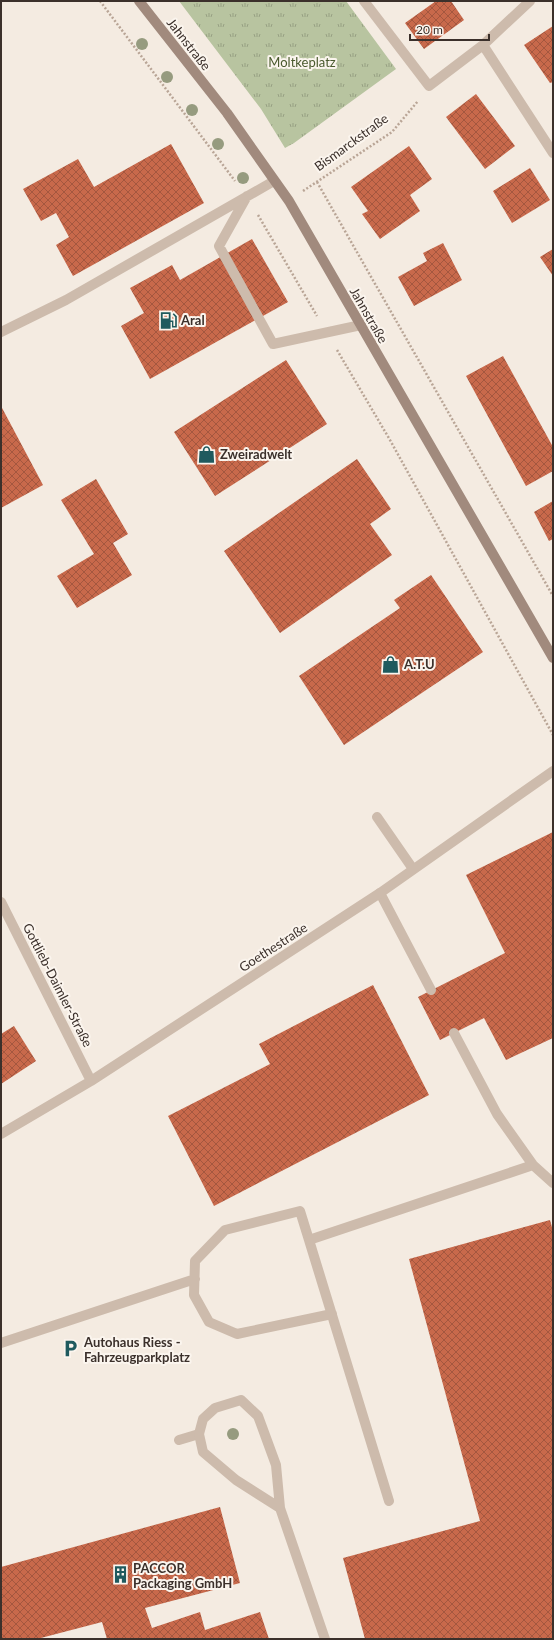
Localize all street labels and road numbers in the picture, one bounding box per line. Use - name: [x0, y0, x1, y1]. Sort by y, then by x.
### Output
- street label: Jahnstraße: [164, 15, 214, 73]
- street label: Bismarckstraße: [311, 110, 391, 174]
- street label: Jahnstraße: [347, 284, 391, 346]
- street label: Goethestraße: [236, 919, 310, 975]
- street label: Gottlieb-Daimler-Straße: [20, 920, 96, 1050]

